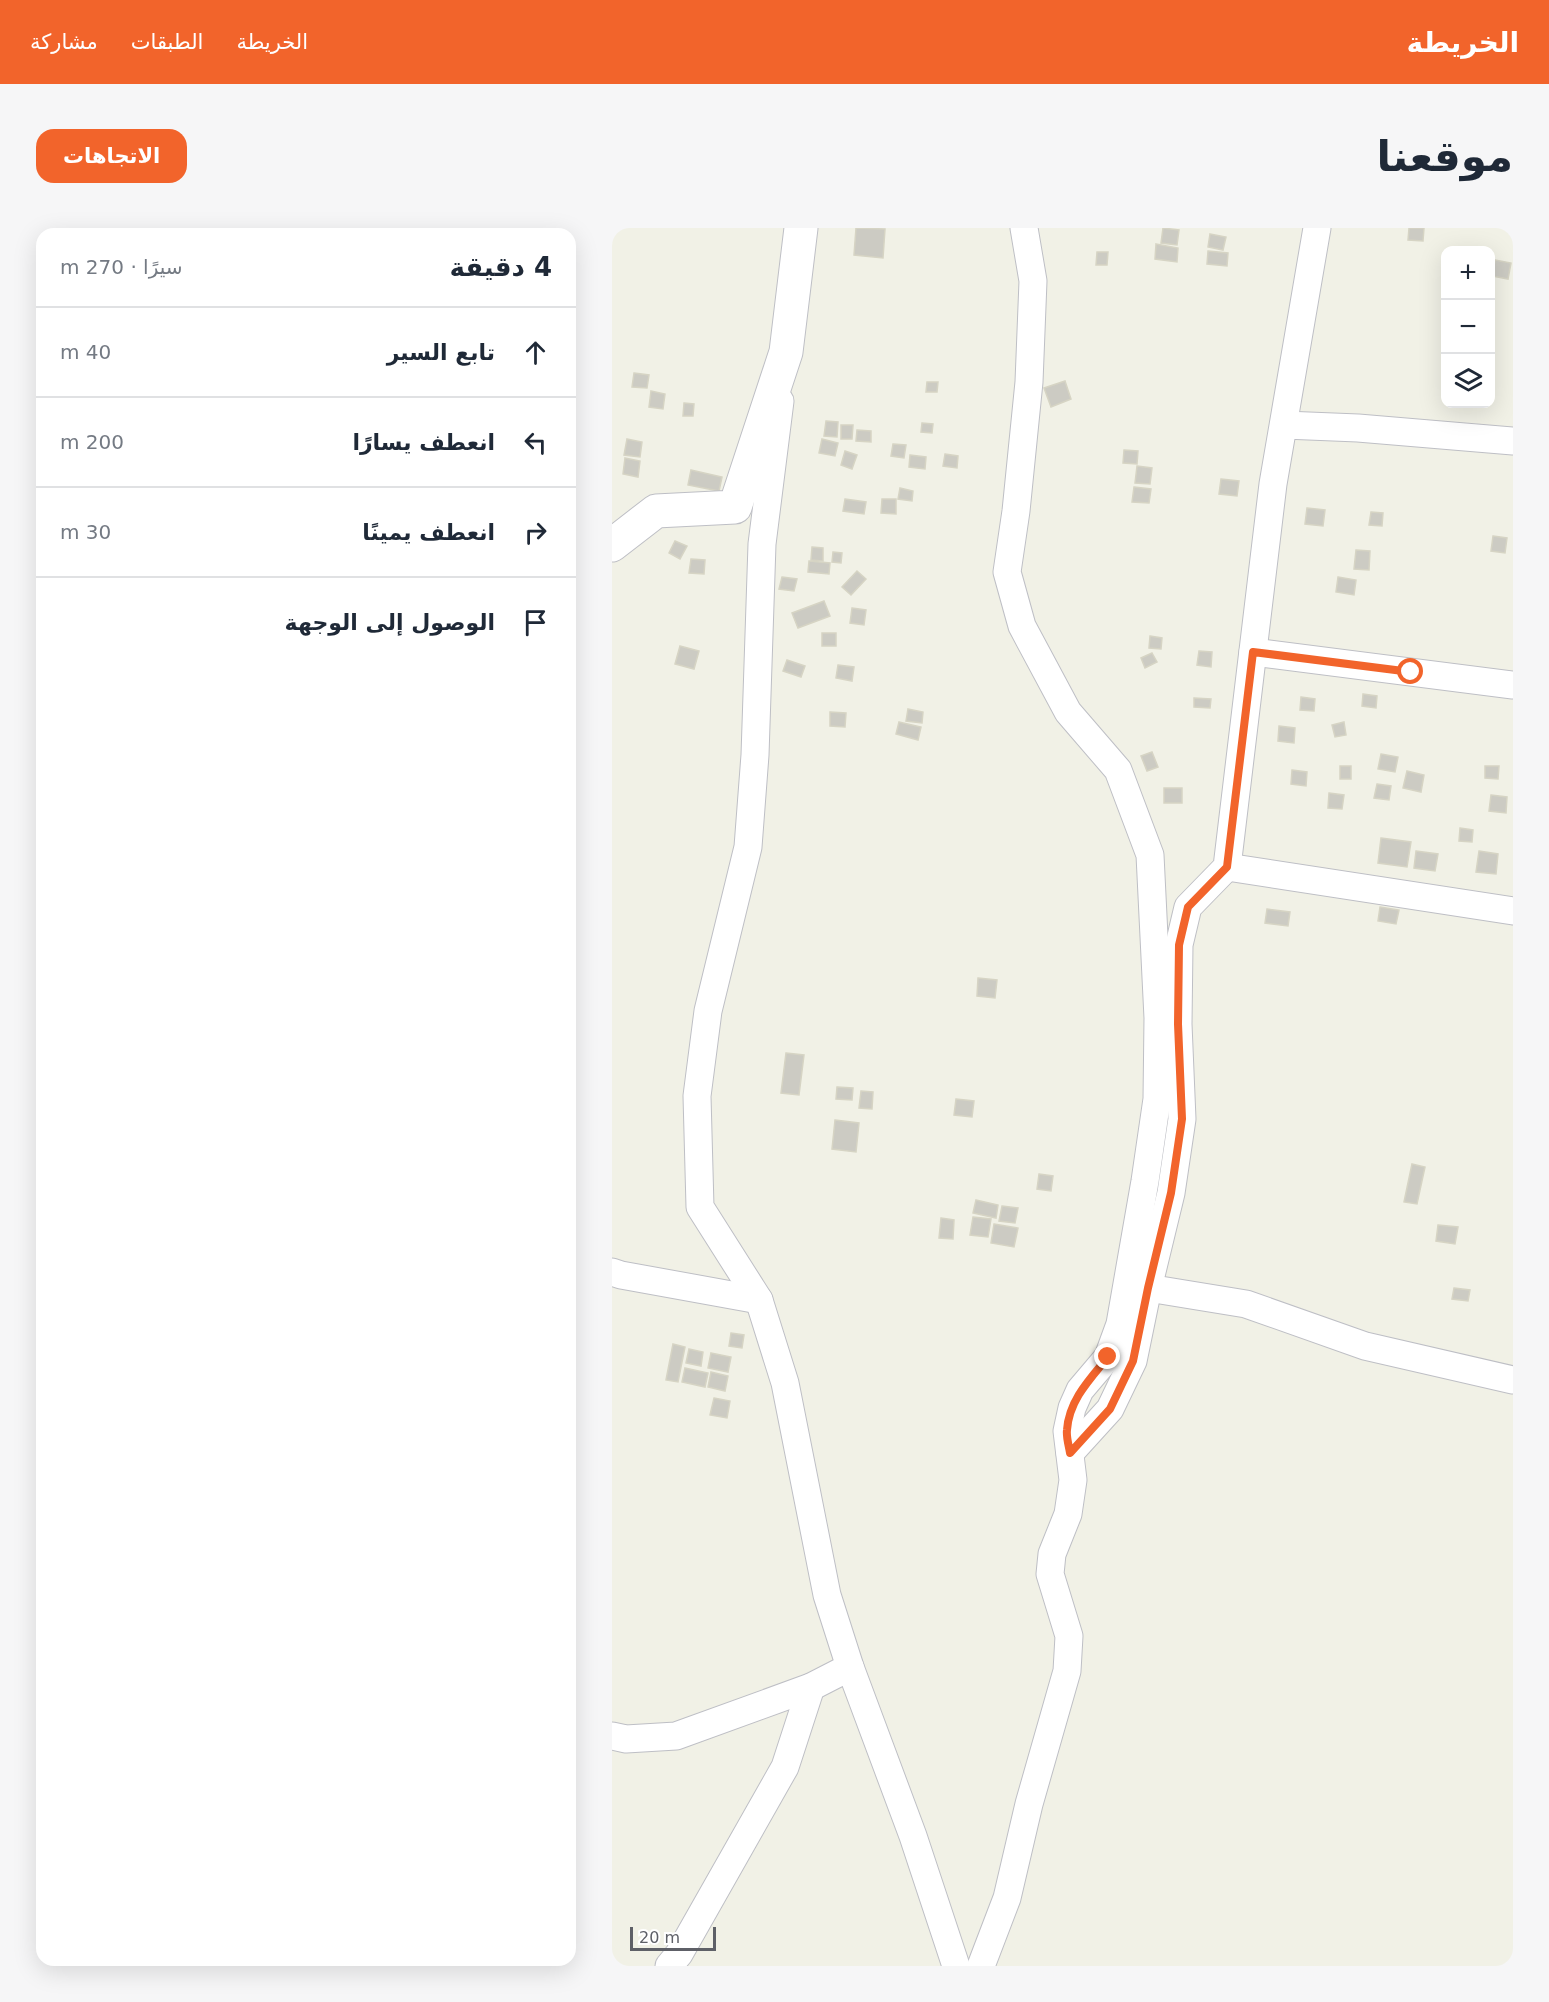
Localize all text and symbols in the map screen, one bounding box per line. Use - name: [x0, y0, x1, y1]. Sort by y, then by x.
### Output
- text: الخريطة: [1407, 26, 1519, 59]
- text: مشاركة: [30, 30, 98, 54]
- text: الطبقات: [131, 30, 203, 54]
- text: الخريطة: [236, 30, 308, 54]
- button: الاتجاهات: [36, 129, 187, 183]
- text: موقعنا: [1377, 132, 1513, 181]
- map controls: [1441, 246, 1495, 408]
- button: +: [1441, 246, 1495, 300]
- text: 4 دقيقة: [449, 252, 552, 282]
- text: سيرًا · 270 m: [60, 255, 183, 279]
- button: −: [1441, 300, 1495, 354]
- icon: ahead: [519, 336, 552, 369]
- text: 40 m: [60, 340, 111, 364]
- text: تابع السير: [387, 340, 495, 365]
- button: layers: [1441, 354, 1495, 408]
- icon: left: [519, 426, 552, 459]
- text: 200 m: [60, 430, 124, 454]
- text: انعطف يسارًا: [352, 430, 495, 455]
- icon: right: [519, 516, 552, 549]
- text: 30 m: [60, 520, 111, 544]
- text: انعطف يمينًا: [362, 520, 495, 545]
- icon: arrive: [519, 606, 552, 639]
- text: الوصول إلى الوجهة: [285, 610, 495, 635]
- route start: [1397, 658, 1423, 684]
- route end: [1094, 1343, 1120, 1369]
- scale bar: [630, 1924, 716, 1952]
- text: 20 m: [639, 1928, 680, 1947]

